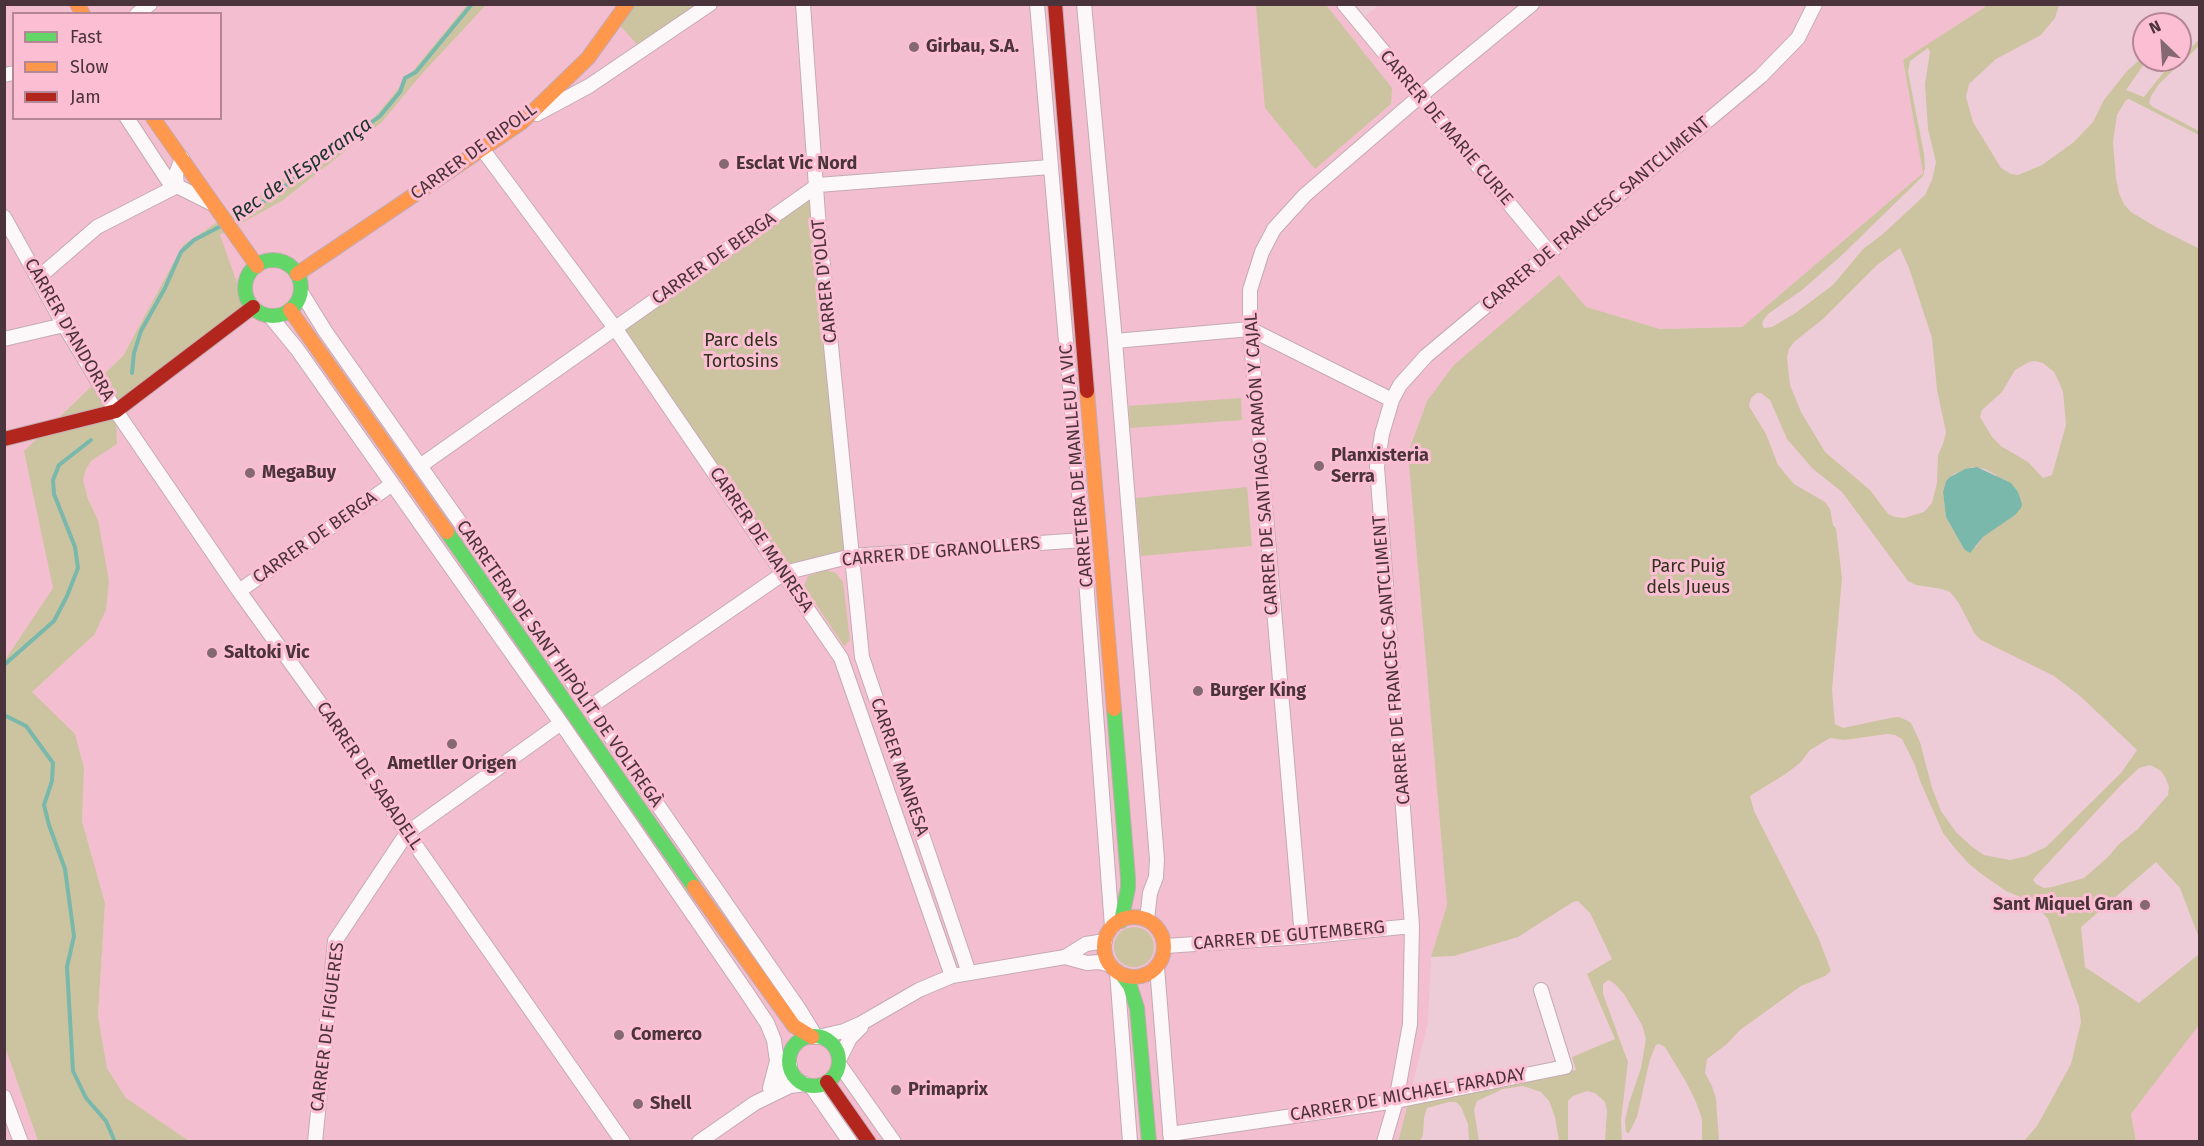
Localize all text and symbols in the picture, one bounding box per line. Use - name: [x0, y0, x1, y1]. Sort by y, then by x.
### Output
- legend: [12, 12, 222, 120]
- north arrow: [2132, 12, 2192, 72]
- text: N: [2146, 16, 2164, 38]
- text: Fast: [70, 26, 102, 48]
- place label: Girbau, S.A.: [926, 36, 1019, 58]
- marker: Girbau, S.A.: [907, 40, 921, 54]
- street label: CARRER DE MARIE CURIE: [1375, 46, 1517, 210]
- text: Slow: [70, 56, 108, 78]
- text: Jam: [70, 86, 101, 108]
- street label: CARRER DE RIPOLL: [407, 99, 541, 205]
- street label: CARRER DE FRANCESC SANTCLIMENT: [1478, 112, 1714, 316]
- water label: Rec de l'Esperança: [227, 113, 377, 227]
- place label: Esclat Vic Nord: [736, 153, 857, 175]
- marker: Esclat Vic Nord: [717, 157, 731, 171]
- street label: CARRER DE BERGA: [648, 208, 780, 310]
- street label: CARRER D'OLOT: [808, 218, 842, 344]
- street label: CARRER D'ANDORRA: [19, 255, 119, 405]
- street label: CARRER DE SANTIAGO RAMÓN Y CAJAL: [1241, 312, 1283, 616]
- park label: Parc dels Tortosins: [704, 330, 778, 372]
- street label: CARRETERA DE MANLLEU A VIC: [1056, 344, 1098, 588]
- place label: Planxisteria Serra: [1331, 445, 1429, 488]
- marker: Planxisteria Serra: [1312, 459, 1326, 473]
- place label: MegaBuy: [262, 462, 336, 484]
- street label: CARRER DE MANRESA: [704, 463, 818, 617]
- marker: MegaBuy: [243, 466, 257, 480]
- street label: CARRER DE BERGA: [249, 487, 381, 589]
- street label: CARRER DE FRANCESC SANTCLIMENT: [1369, 514, 1415, 806]
- street label: CARRETERA DE SANT HIPÒLIT DE VOLTREGÀ: [451, 516, 667, 812]
- street label: CARRER DE GRANOLLERS: [841, 533, 1041, 571]
- park label: Parc Puig dels Jueus: [1646, 556, 1730, 598]
- place label: Saltoki Vic: [224, 642, 310, 664]
- marker: Saltoki Vic: [205, 646, 219, 660]
- place label: Burger King: [1210, 680, 1306, 702]
- marker: Burger King: [1191, 684, 1205, 698]
- street label: CARRER MANRESA: [865, 695, 933, 839]
- street label: CARRER DE SABADELL: [311, 698, 427, 854]
- marker: Ametller Origen: [445, 737, 459, 751]
- place label: Ametller Origen: [387, 753, 517, 775]
- place label: Sant Miquel Gran: [1993, 894, 2133, 916]
- marker: Sant Miquel Gran: [2138, 898, 2152, 912]
- street label: CARRER DE GUTEMBERG: [1192, 917, 1386, 955]
- street label: CARRER DE FIGUERES: [307, 941, 349, 1113]
- place label: Comerco: [631, 1024, 702, 1046]
- marker: Comerco: [612, 1028, 626, 1042]
- street label: CARRER DE MICHAEL FARADAY: [1288, 1064, 1528, 1126]
- place label: Primaprix: [908, 1079, 988, 1101]
- marker: Primaprix: [889, 1083, 903, 1097]
- place label: Shell: [650, 1093, 691, 1115]
- marker: Shell: [631, 1097, 645, 1111]

